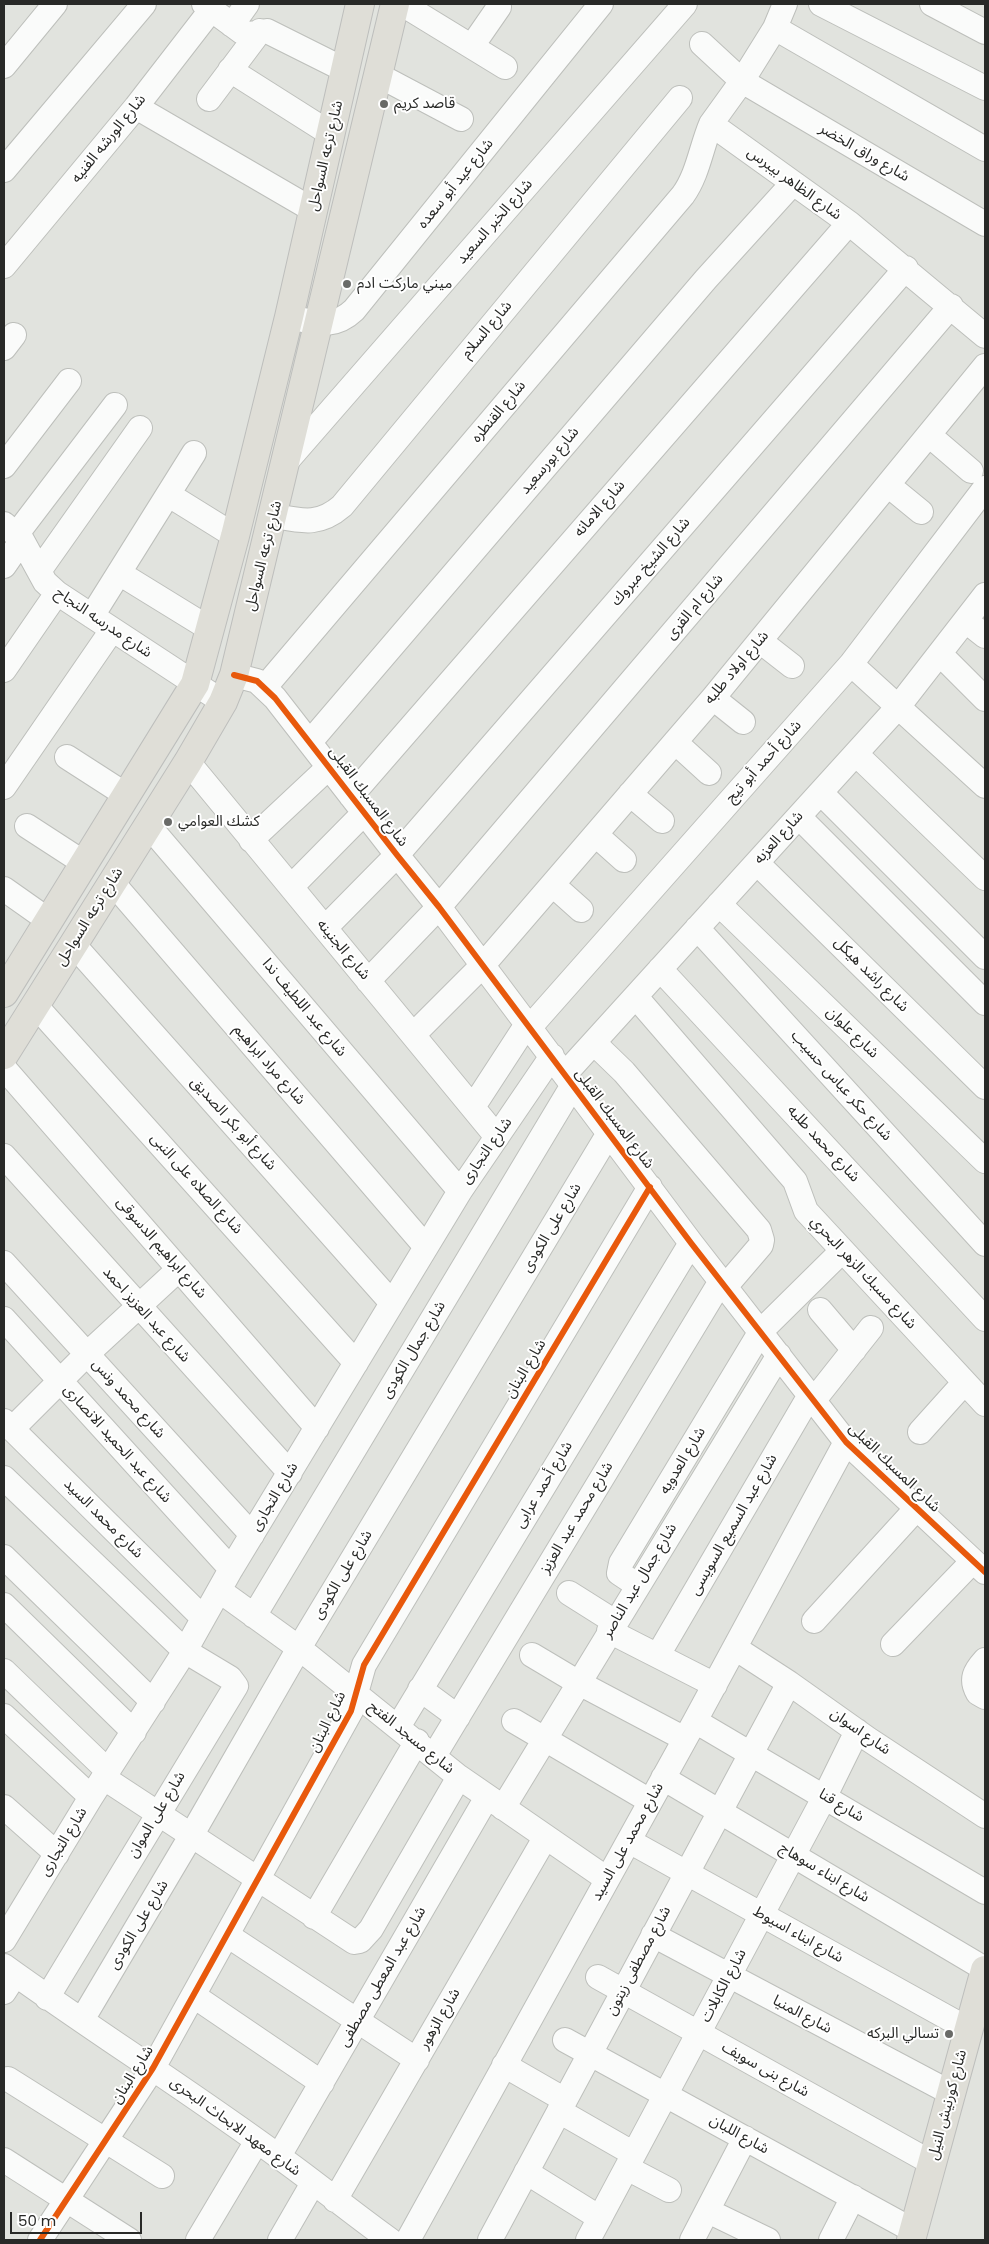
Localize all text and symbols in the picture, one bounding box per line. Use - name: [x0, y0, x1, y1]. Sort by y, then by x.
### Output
- street label: شارع الورشه الفنيه: [68, 91, 150, 187]
- place label: قاصد كريم: [394, 95, 455, 113]
- marker: قاصد كريم: [378, 98, 390, 110]
- street label: شارع ترعه السواحل: [305, 99, 347, 213]
- street label: شارع وراق الخضر: [816, 120, 912, 186]
- street label: شارع عيد أبو سعده: [414, 135, 498, 233]
- street label: شارع الظاهر بيبرس: [743, 144, 845, 224]
- street label: شارع الخبر السعيد: [453, 176, 537, 268]
- place label: ميني ماركت ادم: [357, 275, 452, 293]
- marker: ميني ماركت ادم: [341, 278, 353, 290]
- street label: شارع السلام: [458, 298, 516, 362]
- street label: شارع القنطره: [468, 377, 530, 447]
- street label: شارع بورسعيد: [517, 424, 583, 498]
- street label: شارع الامانه: [571, 477, 629, 541]
- street label: شارع ترعه السواحل: [242, 499, 286, 613]
- street label: شارع الشيخ مبروك: [608, 514, 694, 610]
- street label: شارع ام القرى: [662, 570, 728, 644]
- street label: شارع مدرسه النجاح: [51, 584, 155, 662]
- street label: شارع اولاد طلبه: [701, 628, 773, 708]
- street label: شارع أحمد أبو تيج: [722, 717, 806, 807]
- street label: شارع المسبك القبلى: [324, 743, 412, 851]
- street label: شارع العزبه: [750, 808, 808, 868]
- place label: كشك العوامي: [178, 813, 260, 831]
- marker: كشك العوامي: [162, 816, 174, 828]
- street label: شارع ترعه السواحل: [52, 864, 128, 970]
- street label: شارع الجنينه: [313, 916, 373, 984]
- street label: شارع راشد هيكل: [830, 934, 912, 1016]
- street label: شارع عبد اللطيف ندا: [258, 955, 350, 1061]
- street label: شارع علوان: [822, 1004, 882, 1062]
- street label: شارع مراد ابراهيم: [229, 1021, 309, 1109]
- street label: شارع حكر عباس حسيب: [787, 1027, 895, 1145]
- street label: شارع المسبك القبلى: [570, 1065, 658, 1173]
- street label: شارع أبو بكر الصديق: [186, 1073, 280, 1175]
- street label: شارع محمد طلبه: [783, 1102, 863, 1186]
- street label: شارع التجارى: [458, 1114, 516, 1188]
- street label: شارع الصلاه على النبى: [146, 1130, 246, 1238]
- street label: شارع على الكودى: [518, 1180, 586, 1276]
- street label: شارع ابراهيم الدسوقى: [112, 1194, 210, 1302]
- street label: شارع مسبك الزهر البحري: [806, 1213, 920, 1333]
- street label: شارع عبد العزيز احمد: [98, 1264, 194, 1366]
- street label: شارع جمال الكودى: [378, 1298, 450, 1402]
- street label: شارع البنان: [501, 1336, 551, 1402]
- street label: شارع محمد ونس: [87, 1355, 169, 1443]
- street label: شارع عبد الحميد الانصارى: [59, 1381, 175, 1507]
- street label: شارع المسبك القبلى: [844, 1420, 944, 1516]
- street label: شارع العدويه: [656, 1424, 710, 1498]
- street label: شارع أحمد عرابى: [511, 1438, 577, 1532]
- street label: شارع عبد السميع السويسى: [686, 1451, 782, 1599]
- street label: شارع التجارى: [247, 1459, 303, 1535]
- street label: شارع محمد عبد العزيز: [537, 1459, 617, 1577]
- street label: شارع محمد السيد: [59, 1475, 147, 1563]
- street label: شارع جمال عبد الناصر: [599, 1520, 681, 1642]
- street label: شارع على الكودى: [309, 1527, 377, 1623]
- street label: شارع البنان: [306, 1689, 350, 1755]
- street label: شارع مسجد الفتح: [364, 1698, 458, 1778]
- street label: شارع اسوان: [826, 1705, 894, 1759]
- street label: شارع على الموان: [124, 1769, 190, 1861]
- street label: شارع محمد على السيد: [588, 1780, 668, 1904]
- street label: شارع قنا: [815, 1786, 867, 1826]
- street label: شارع التجارى: [36, 1804, 92, 1880]
- street label: شارع ابناء سوهاج: [776, 1839, 872, 1907]
- street label: شارع على الكودى: [105, 1877, 173, 1973]
- street label: شارع مصطفى زيتون: [603, 1903, 675, 2019]
- street label: شارع ابناء اسيوط: [750, 1903, 846, 1967]
- street label: شارع عبد المعطى مصطفى: [336, 1904, 430, 2050]
- street label: شارع الكابلات: [697, 1946, 751, 2026]
- street label: شارع الزهور: [415, 1985, 465, 2053]
- street label: شارع المنيا: [769, 1992, 835, 2038]
- place label: تسالي البركه: [867, 2025, 939, 2043]
- marker: تسالي البركه: [943, 2028, 955, 2040]
- street label: شارع بنى سويف: [718, 2039, 812, 2101]
- street label: شارع البنان: [108, 2042, 158, 2108]
- street label: شارع كورنيش النيل: [925, 2048, 971, 2162]
- street label: شارع معهد الابحاث البحرى: [166, 2074, 304, 2180]
- street label: شارع اللبان: [706, 2111, 772, 2159]
- scale bar: [12, 2202, 145, 2234]
- text: 50 m: [18, 2210, 56, 2231]

